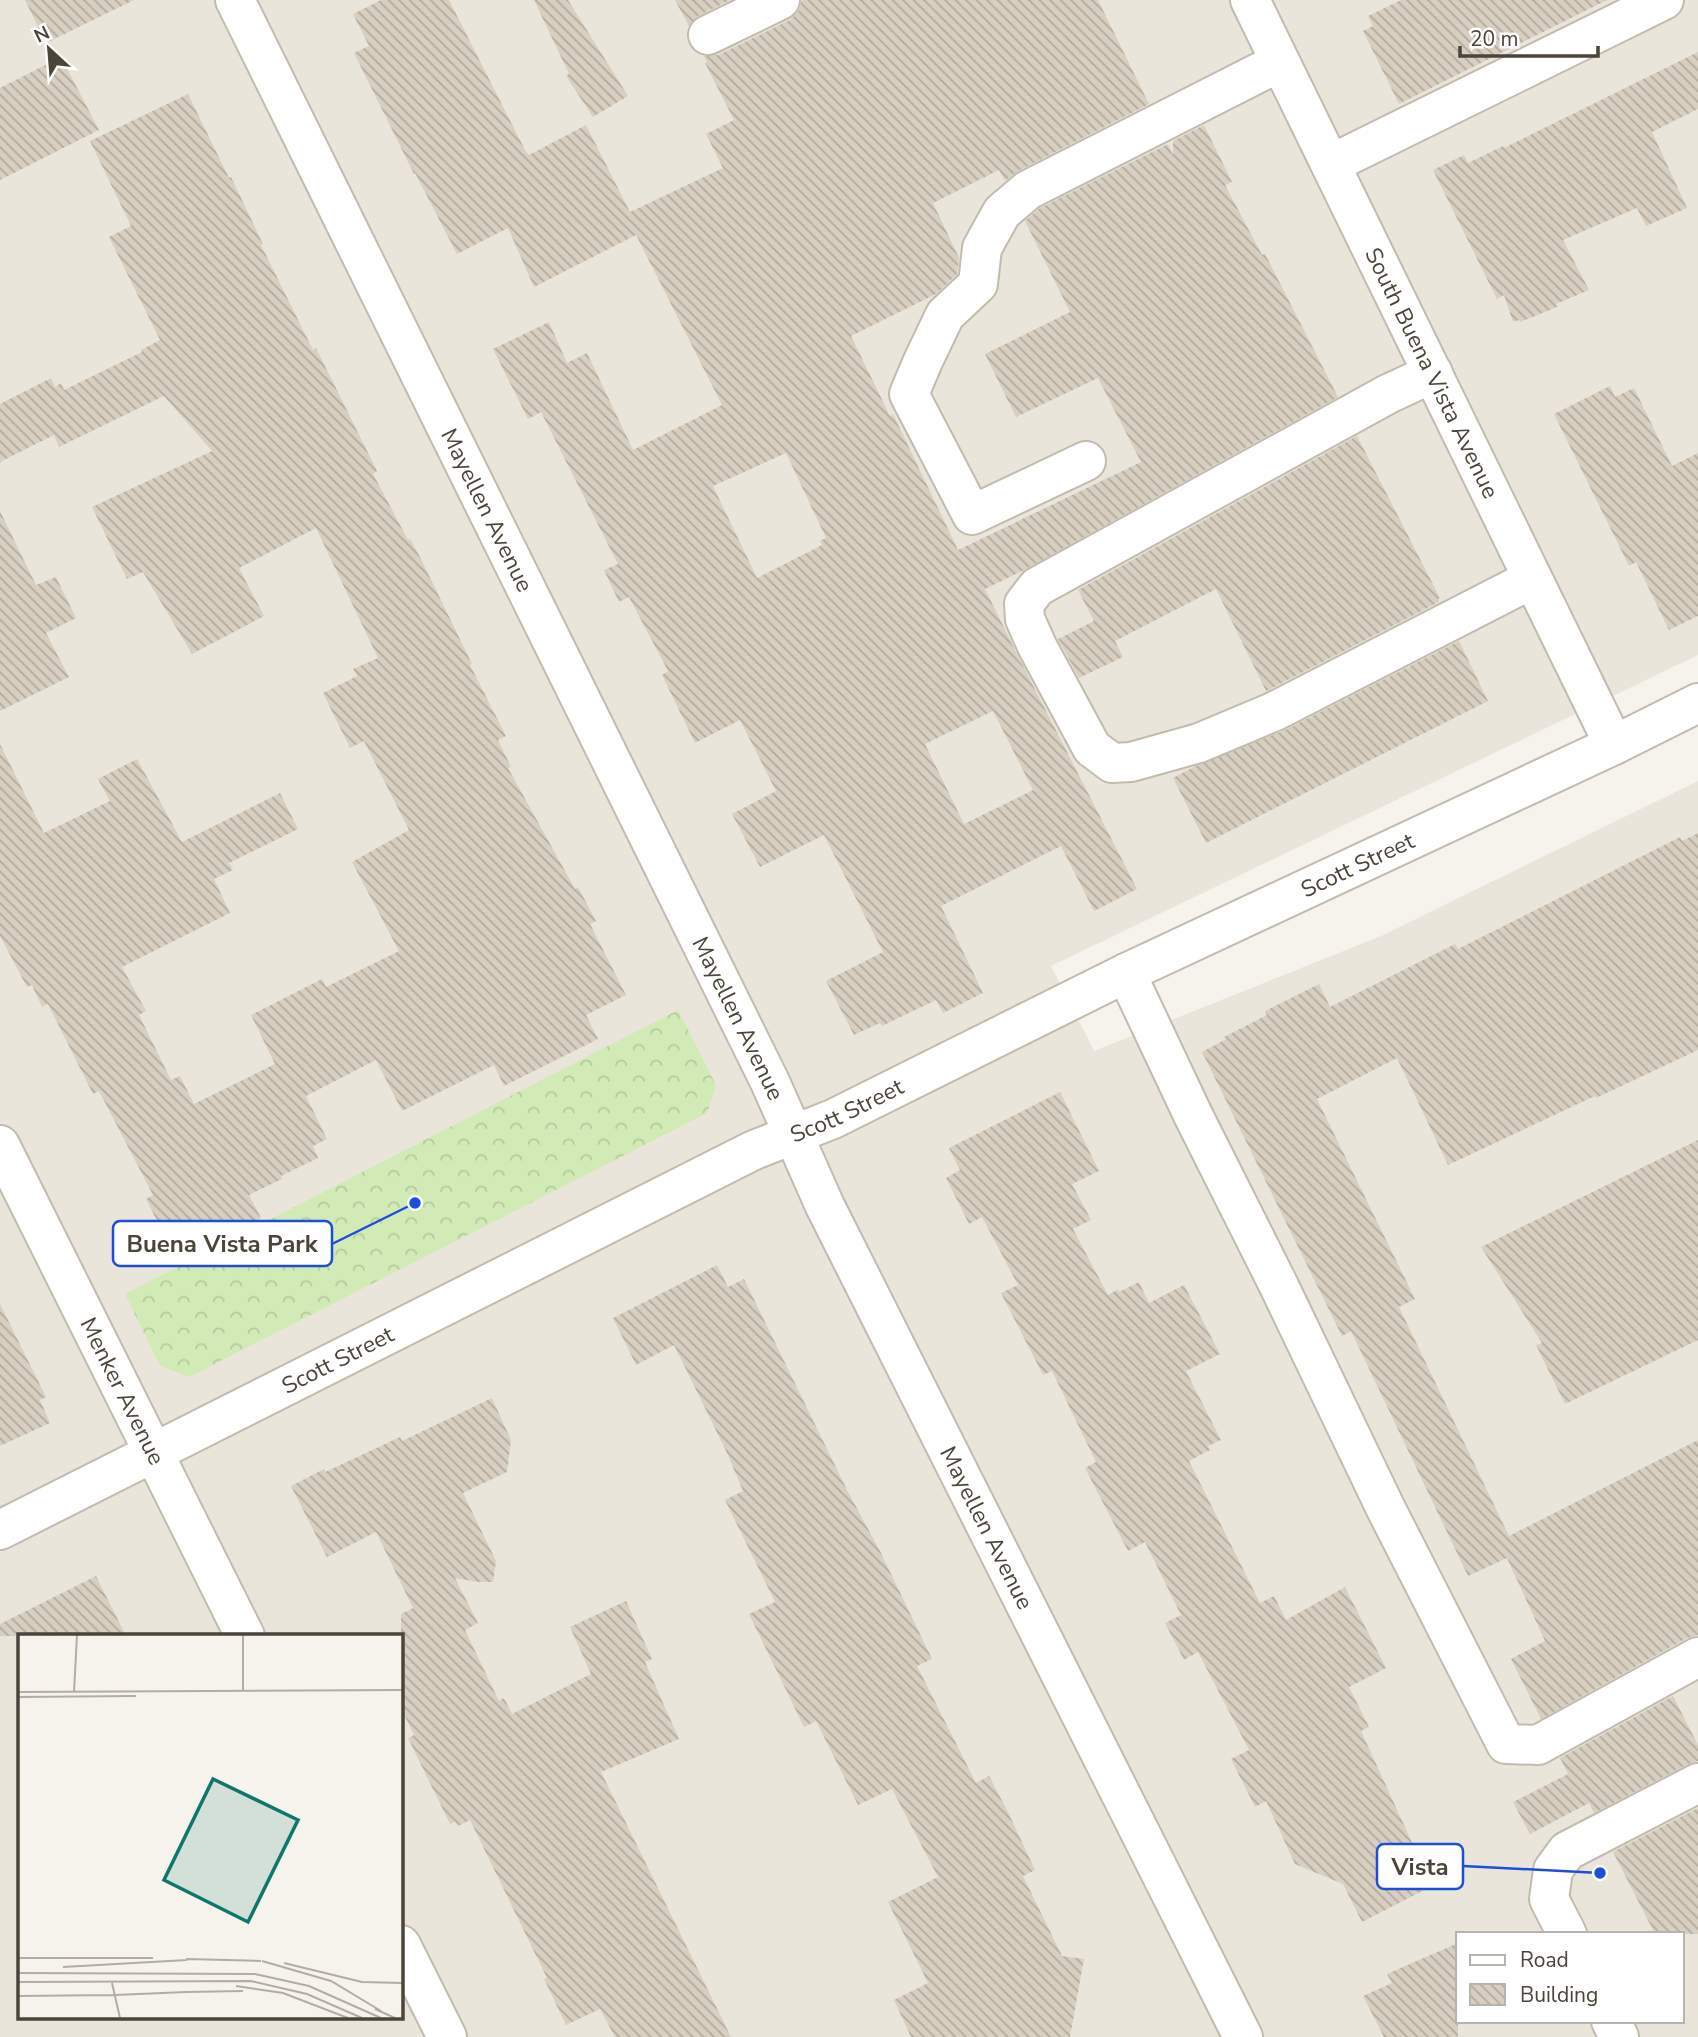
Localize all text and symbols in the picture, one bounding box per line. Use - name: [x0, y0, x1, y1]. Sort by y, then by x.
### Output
- north arrow: [14, 14, 84, 84]
- scale bar: [1460, 14, 1598, 58]
- text: N: [30, 20, 54, 49]
- text: 20 m: [1470, 25, 1519, 53]
- street label: South Buena Vista Avenue: [1357, 243, 1506, 504]
- street label: Mayellen Avenue: [433, 423, 540, 597]
- street label: Scott Street: [1296, 825, 1420, 905]
- street label: Mayellen Avenue: [685, 932, 791, 1105]
- street label: Scott Street: [786, 1071, 910, 1150]
- callout: Buena Vista Park: [113, 1221, 332, 1266]
- text: Buena Vista Park: [126, 1228, 319, 1260]
- street label: Menker Avenue: [73, 1312, 172, 1470]
- street label: Scott Street: [276, 1319, 400, 1402]
- street label: Mayellen Avenue: [932, 1441, 1040, 1615]
- inset map: [18, 1634, 402, 2020]
- callout: Vista: [1377, 1844, 1463, 1889]
- text: Vista: [1390, 1851, 1449, 1883]
- legend: [1456, 1932, 1684, 2023]
- text: Road: [1520, 1946, 1569, 1974]
- text: Building: [1520, 1981, 1598, 2009]

